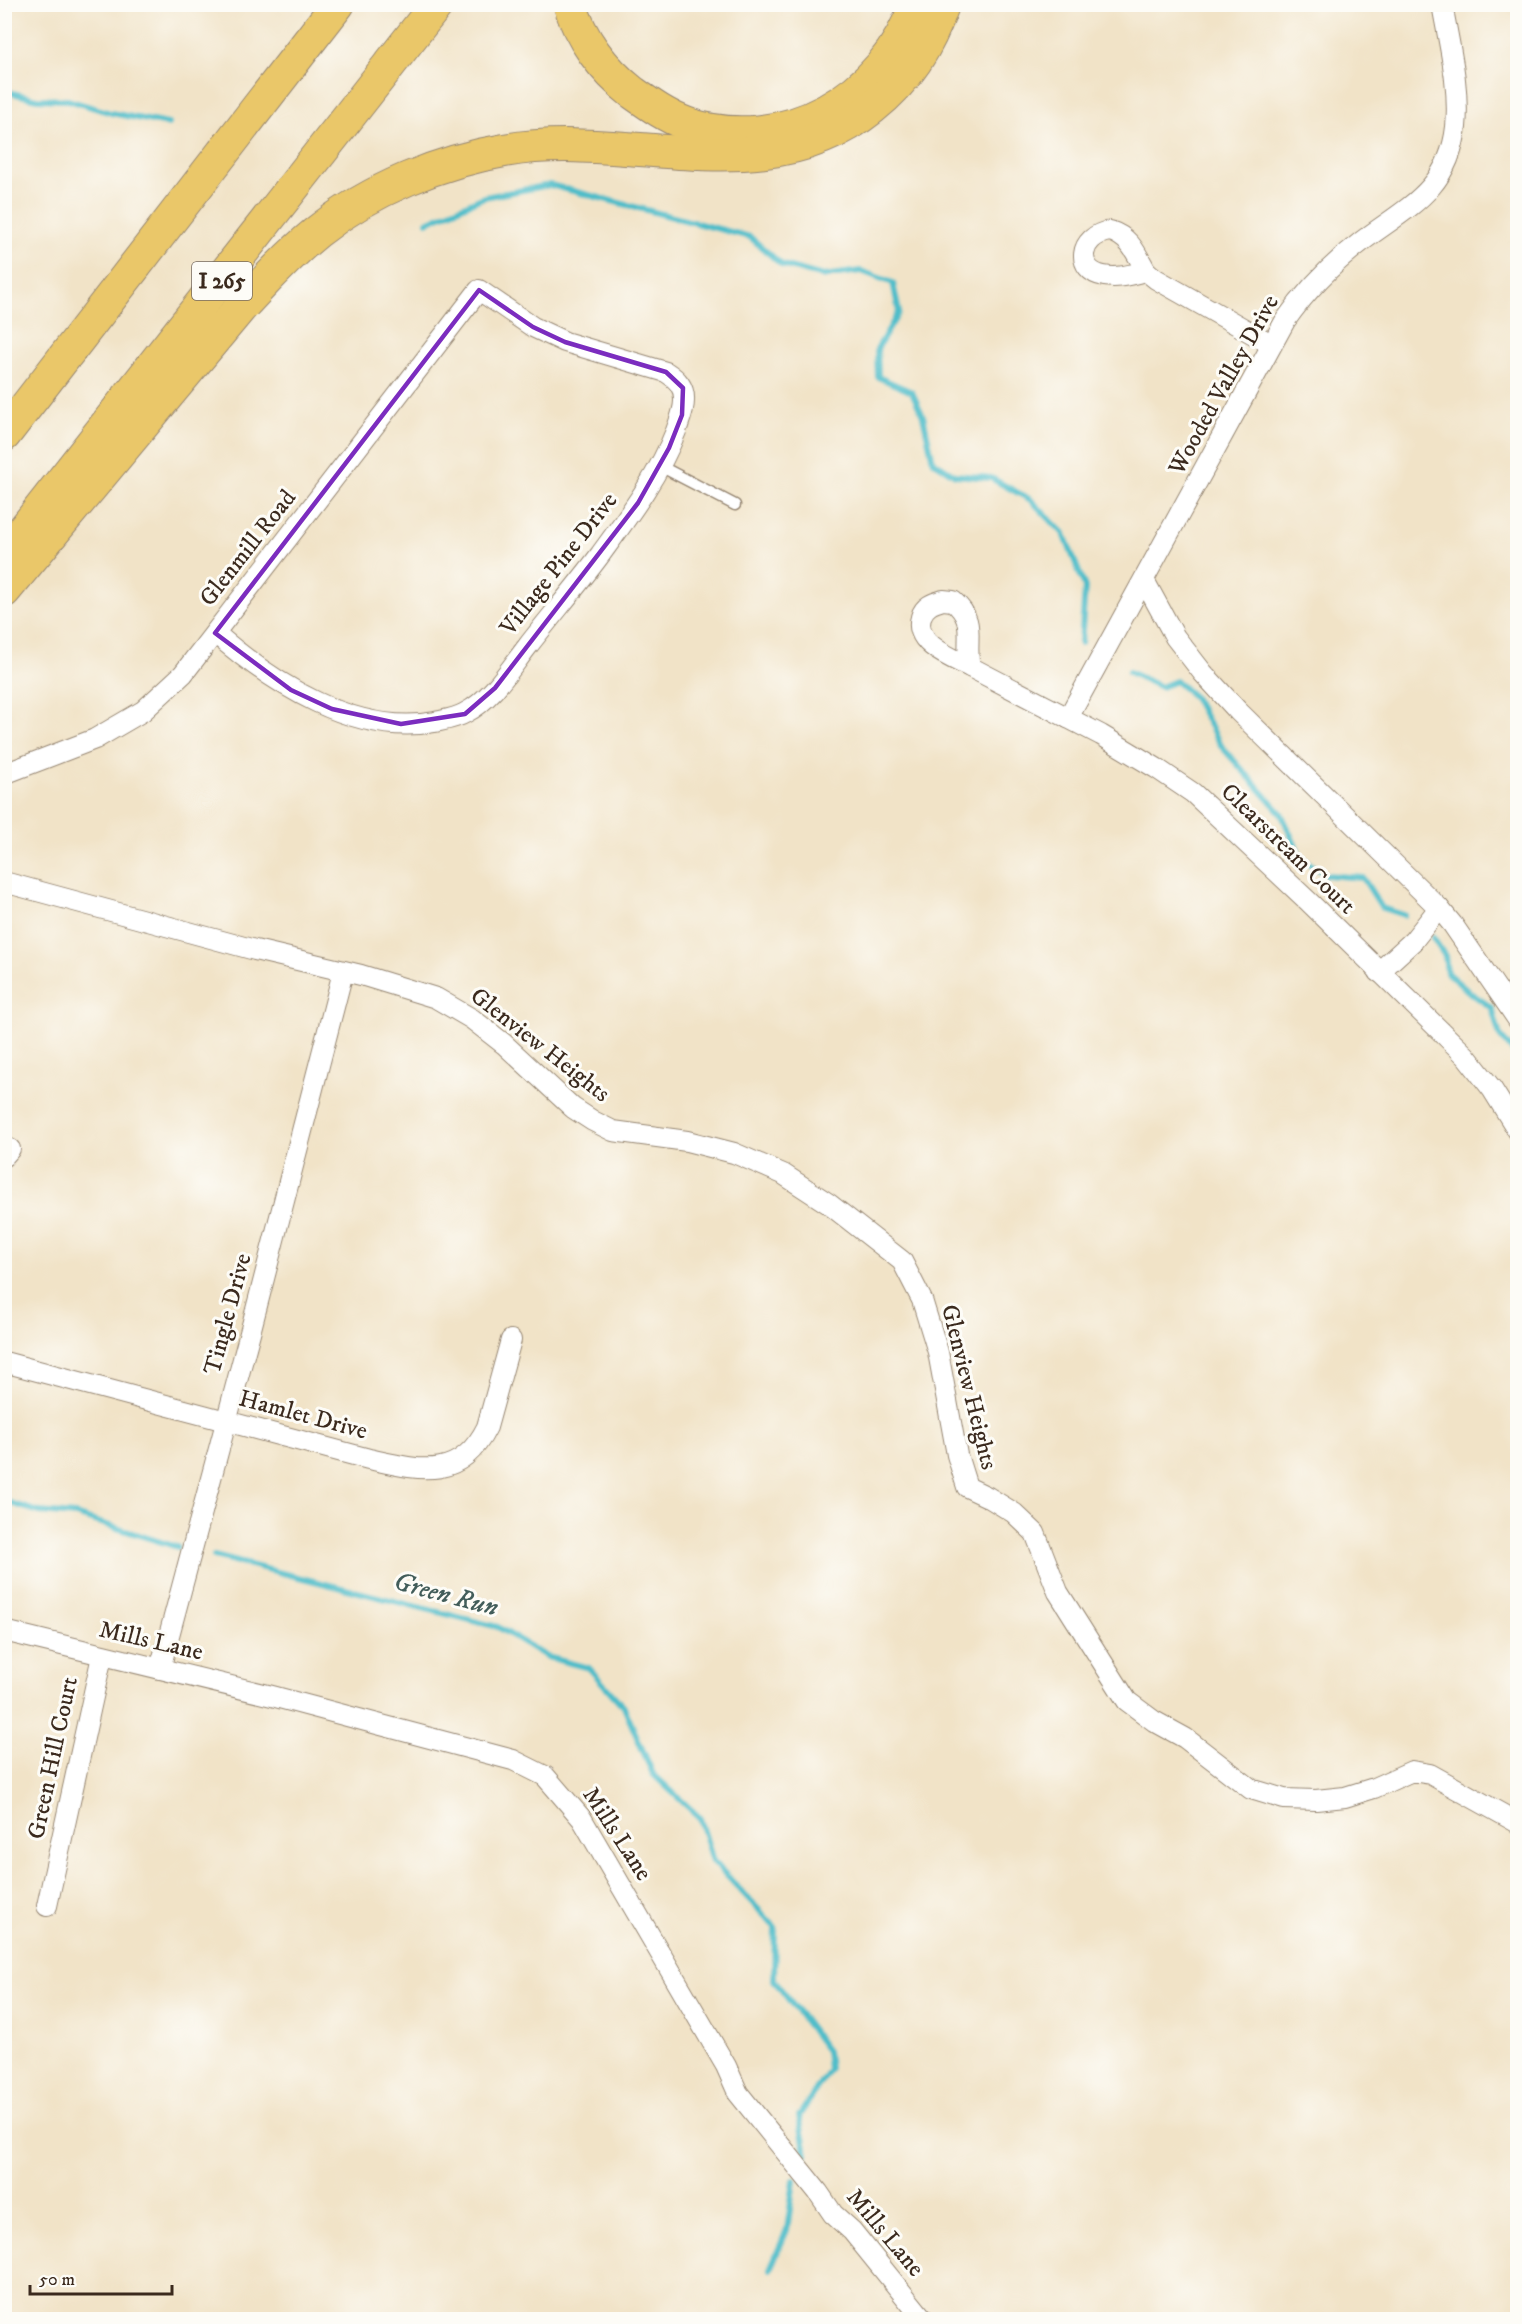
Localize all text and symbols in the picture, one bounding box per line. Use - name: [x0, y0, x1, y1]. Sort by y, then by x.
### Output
- road number: I 265: [192, 262, 252, 300]
- street label: Wooded Valley Drive: [1162, 290, 1286, 481]
- street label: Glenmill Road: [193, 484, 303, 612]
- street label: Village Pine Drive: [493, 486, 624, 642]
- street label: Clearstream Court: [1214, 777, 1362, 921]
- street label: Glenview Heights: [464, 981, 616, 1109]
- street label: Tingle Drive: [197, 1250, 259, 1378]
- street label: Glenview Heights: [934, 1301, 1004, 1473]
- street label: Hamlet Drive: [236, 1383, 371, 1447]
- water label: Green Run: [390, 1565, 502, 1625]
- street label: Mills Lane: [96, 1615, 206, 1668]
- street label: Green Hill Court: [21, 1674, 85, 1842]
- street label: Mills Lane: [576, 1782, 658, 1886]
- street label: Mills Lane: [840, 2183, 930, 2283]
- scale bar: [30, 2258, 172, 2296]
- text: 50 m: [39, 2269, 75, 2291]

